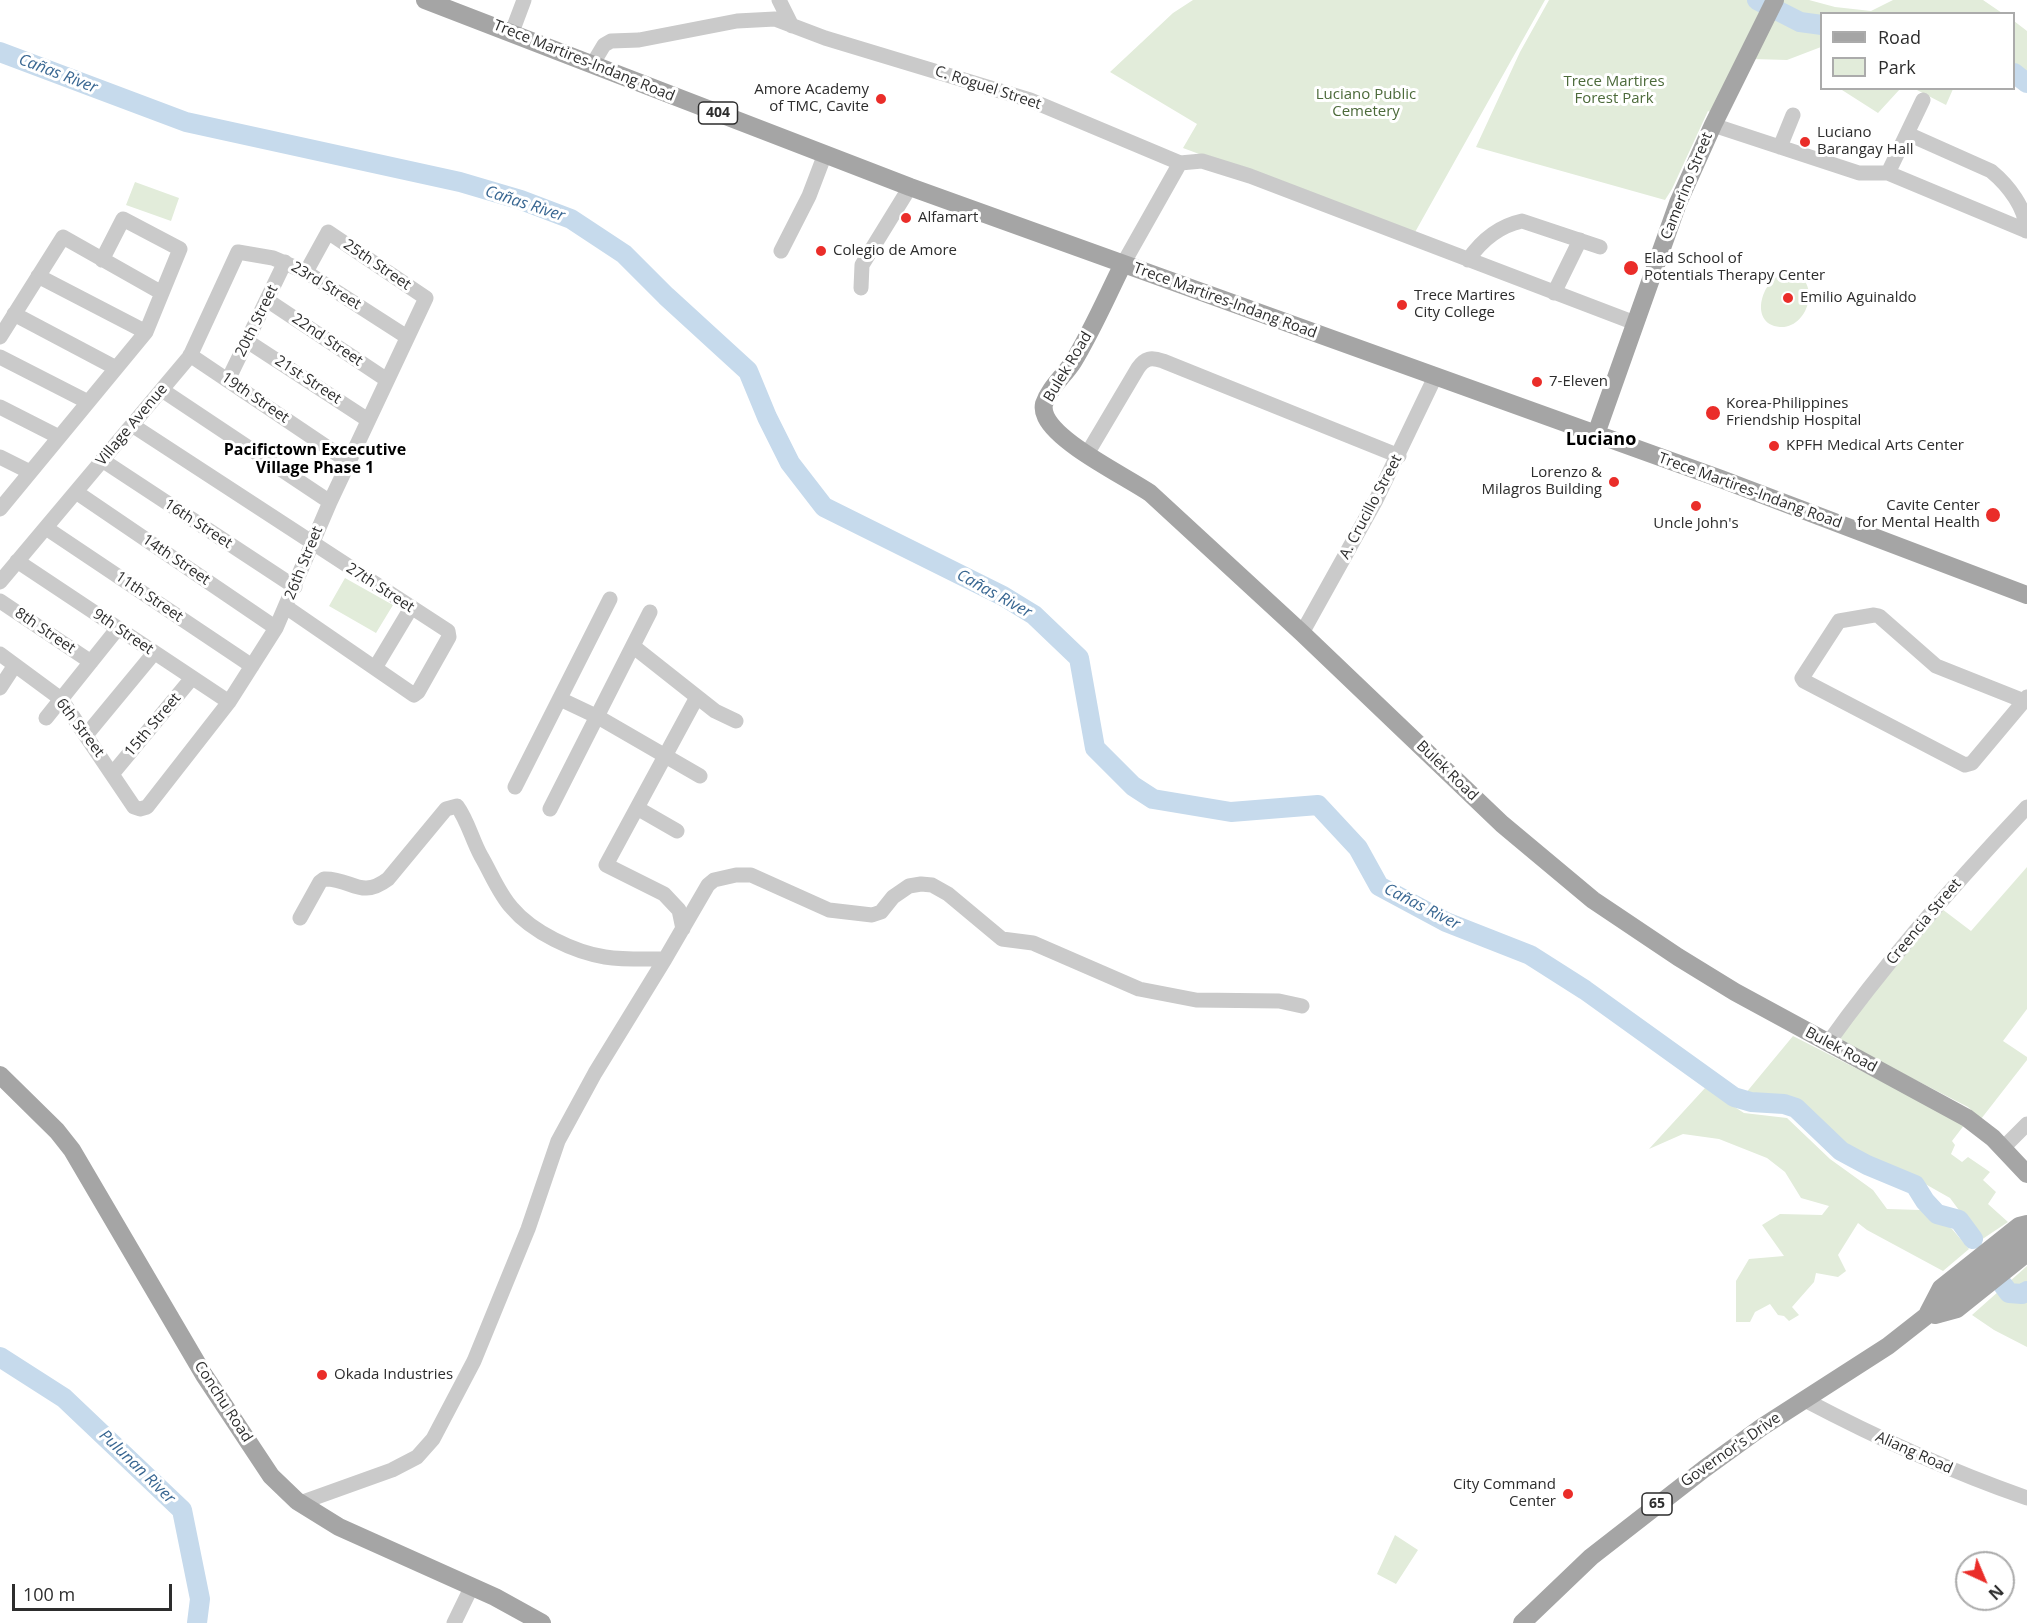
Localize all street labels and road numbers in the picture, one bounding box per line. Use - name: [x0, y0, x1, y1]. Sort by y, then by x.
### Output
- street label: Trece Martires-Indang Road: [491, 16, 677, 106]
- street label: C. Roguel Street: [932, 62, 1044, 114]
- road number: 404: [698, 102, 738, 124]
- street label: Camerino Street: [1657, 130, 1717, 242]
- street label: 25th Street: [340, 236, 414, 294]
- street label: 23rd Street: [288, 258, 364, 314]
- street label: Trece Martires-Indang Road: [1131, 259, 1319, 343]
- street label: 20th Street: [232, 282, 282, 360]
- street label: 22nd Street: [288, 310, 366, 370]
- street label: Bulek Road: [1040, 329, 1096, 405]
- street label: 21st Street: [271, 352, 345, 408]
- street label: 19th Street: [218, 369, 292, 427]
- street label: Village Avenue: [93, 380, 171, 470]
- street label: Trece Martires-Indang Road: [1656, 449, 1844, 533]
- street label: A. Crucillo Street: [1336, 452, 1406, 562]
- street label: 16th Street: [161, 495, 235, 553]
- street label: 26th Street: [281, 524, 327, 602]
- street label: 14th Street: [139, 531, 213, 589]
- street label: 27th Street: [343, 559, 417, 617]
- street label: 11th Street: [112, 568, 186, 626]
- street label: 8th Street: [11, 604, 79, 658]
- street label: 9th Street: [89, 605, 157, 659]
- street label: 15th Street: [121, 690, 185, 760]
- street label: 6th Street: [52, 695, 108, 761]
- street label: Bulek Road: [1412, 737, 1482, 805]
- street label: Creencia Street: [1883, 875, 1965, 969]
- street label: Bulek Road: [1802, 1024, 1880, 1076]
- street label: Conchu Road: [190, 1358, 256, 1446]
- street label: Governor's Drive: [1678, 1409, 1784, 1491]
- street label: Aliang Road: [1873, 1428, 1955, 1478]
- road number: 65: [1642, 1493, 1672, 1515]

